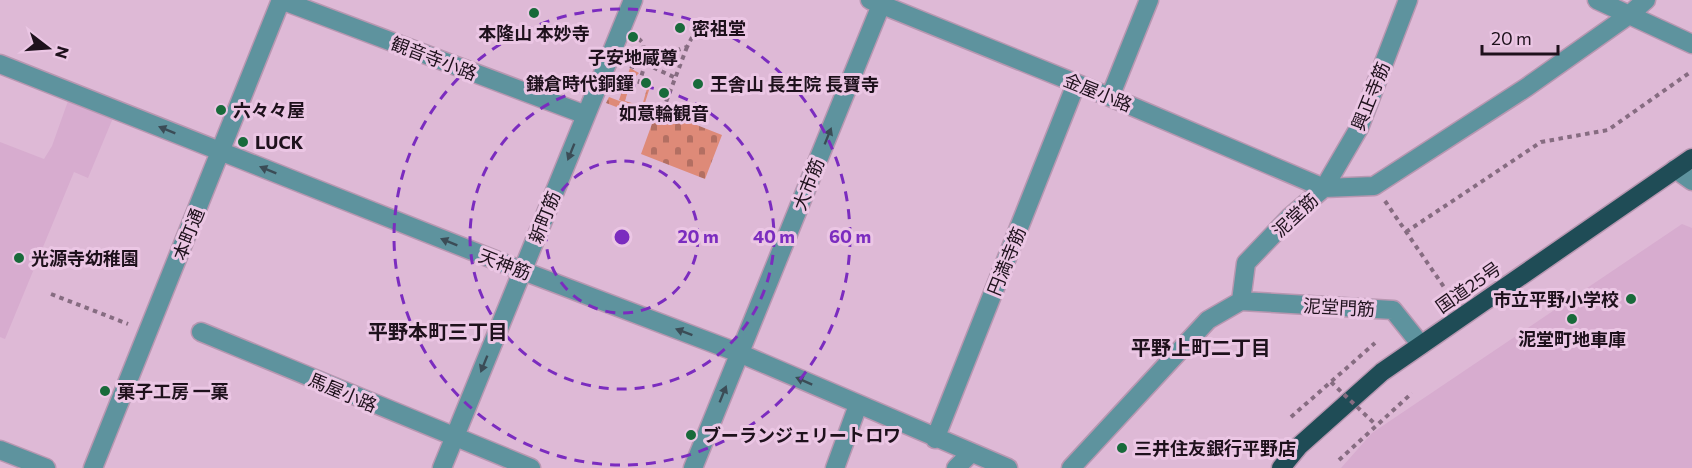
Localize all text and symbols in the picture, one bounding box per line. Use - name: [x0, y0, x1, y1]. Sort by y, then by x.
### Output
- marker: 本隆山 本妙寺: [527, 6, 541, 20]
- place label: 密祖堂: [692, 17, 746, 39]
- north arrow: [18, 18, 78, 78]
- scale bar: [1482, 18, 1558, 56]
- marker: 密祖堂: [673, 21, 687, 35]
- place label: 本隆山 本妙寺: [478, 22, 590, 44]
- text: 20 m: [1491, 27, 1532, 49]
- marker: 子安地蔵尊: [626, 30, 640, 44]
- street label: 観音寺小路: [388, 32, 480, 84]
- text: N: [52, 44, 74, 61]
- place label: 子安地蔵尊: [588, 46, 678, 68]
- street label: 興正寺筋: [1346, 59, 1394, 133]
- street label: 金屋小路: [1061, 68, 1135, 116]
- place label: 鎌倉時代銅鐘: [526, 72, 634, 94]
- place label: 王舎山 長生院 長寶寺: [710, 73, 879, 95]
- marker: 鎌倉時代銅鐘: [639, 76, 653, 90]
- marker: 王舎山 長生院 長寶寺: [691, 77, 705, 91]
- marker: 如意輪観音: [657, 86, 671, 100]
- place label: 六々々屋: [233, 99, 305, 121]
- place label: 如意輪観音: [619, 102, 709, 124]
- marker: 六々々屋: [214, 103, 228, 117]
- one-way arrow: [158, 124, 176, 134]
- one-way arrow: [823, 126, 833, 144]
- place label: LUCK: [255, 131, 304, 153]
- marker: LUCK: [236, 135, 250, 149]
- one-way arrow: [566, 143, 576, 161]
- street label: 大市筋: [788, 155, 828, 213]
- one-way arrow: [258, 165, 276, 175]
- street label: 新町筋: [524, 188, 564, 246]
- street label: 泥堂筋: [1268, 189, 1322, 241]
- street label: 本町通: [168, 205, 208, 263]
- street label: 円満寺筋: [982, 224, 1030, 298]
- text: 20 m: [677, 225, 719, 247]
- text: 40 m: [753, 225, 795, 247]
- text: 60 m: [829, 225, 871, 247]
- centre of rings: [612, 227, 632, 247]
- one-way arrow: [440, 237, 458, 246]
- street label: 天神筋: [476, 244, 534, 284]
- place label: 光源寺幼稚園: [31, 247, 139, 269]
- marker: 光源寺幼稚園: [12, 251, 26, 265]
- street label: 国道25号: [1431, 257, 1505, 317]
- place label: 市立平野小学校: [1493, 288, 1619, 310]
- marker: 市立平野小学校: [1624, 292, 1638, 306]
- street label: 泥堂門筋: [1302, 294, 1376, 320]
- marker: 泥堂町地車庫: [1565, 312, 1579, 326]
- district label: 平野本町三丁目: [368, 319, 508, 343]
- one-way arrow: [675, 327, 693, 336]
- place label: 泥堂町地車庫: [1518, 328, 1626, 350]
- district label: 平野上町二丁目: [1131, 335, 1271, 359]
- one-way arrow: [479, 355, 488, 373]
- street label: 馬屋小路: [306, 368, 380, 416]
- one-way arrow: [796, 377, 813, 386]
- place label: 菓子工房 一菓: [117, 380, 228, 402]
- marker: 菓子工房 一菓: [98, 384, 112, 398]
- one-way arrow: [719, 385, 728, 403]
- place label: ブーランジェリートロワ: [703, 424, 901, 446]
- marker: ブーランジェリートロワ: [684, 428, 698, 442]
- place label: 三井住友銀行平野店: [1134, 437, 1296, 459]
- marker: 三井住友銀行平野店: [1115, 441, 1129, 455]

